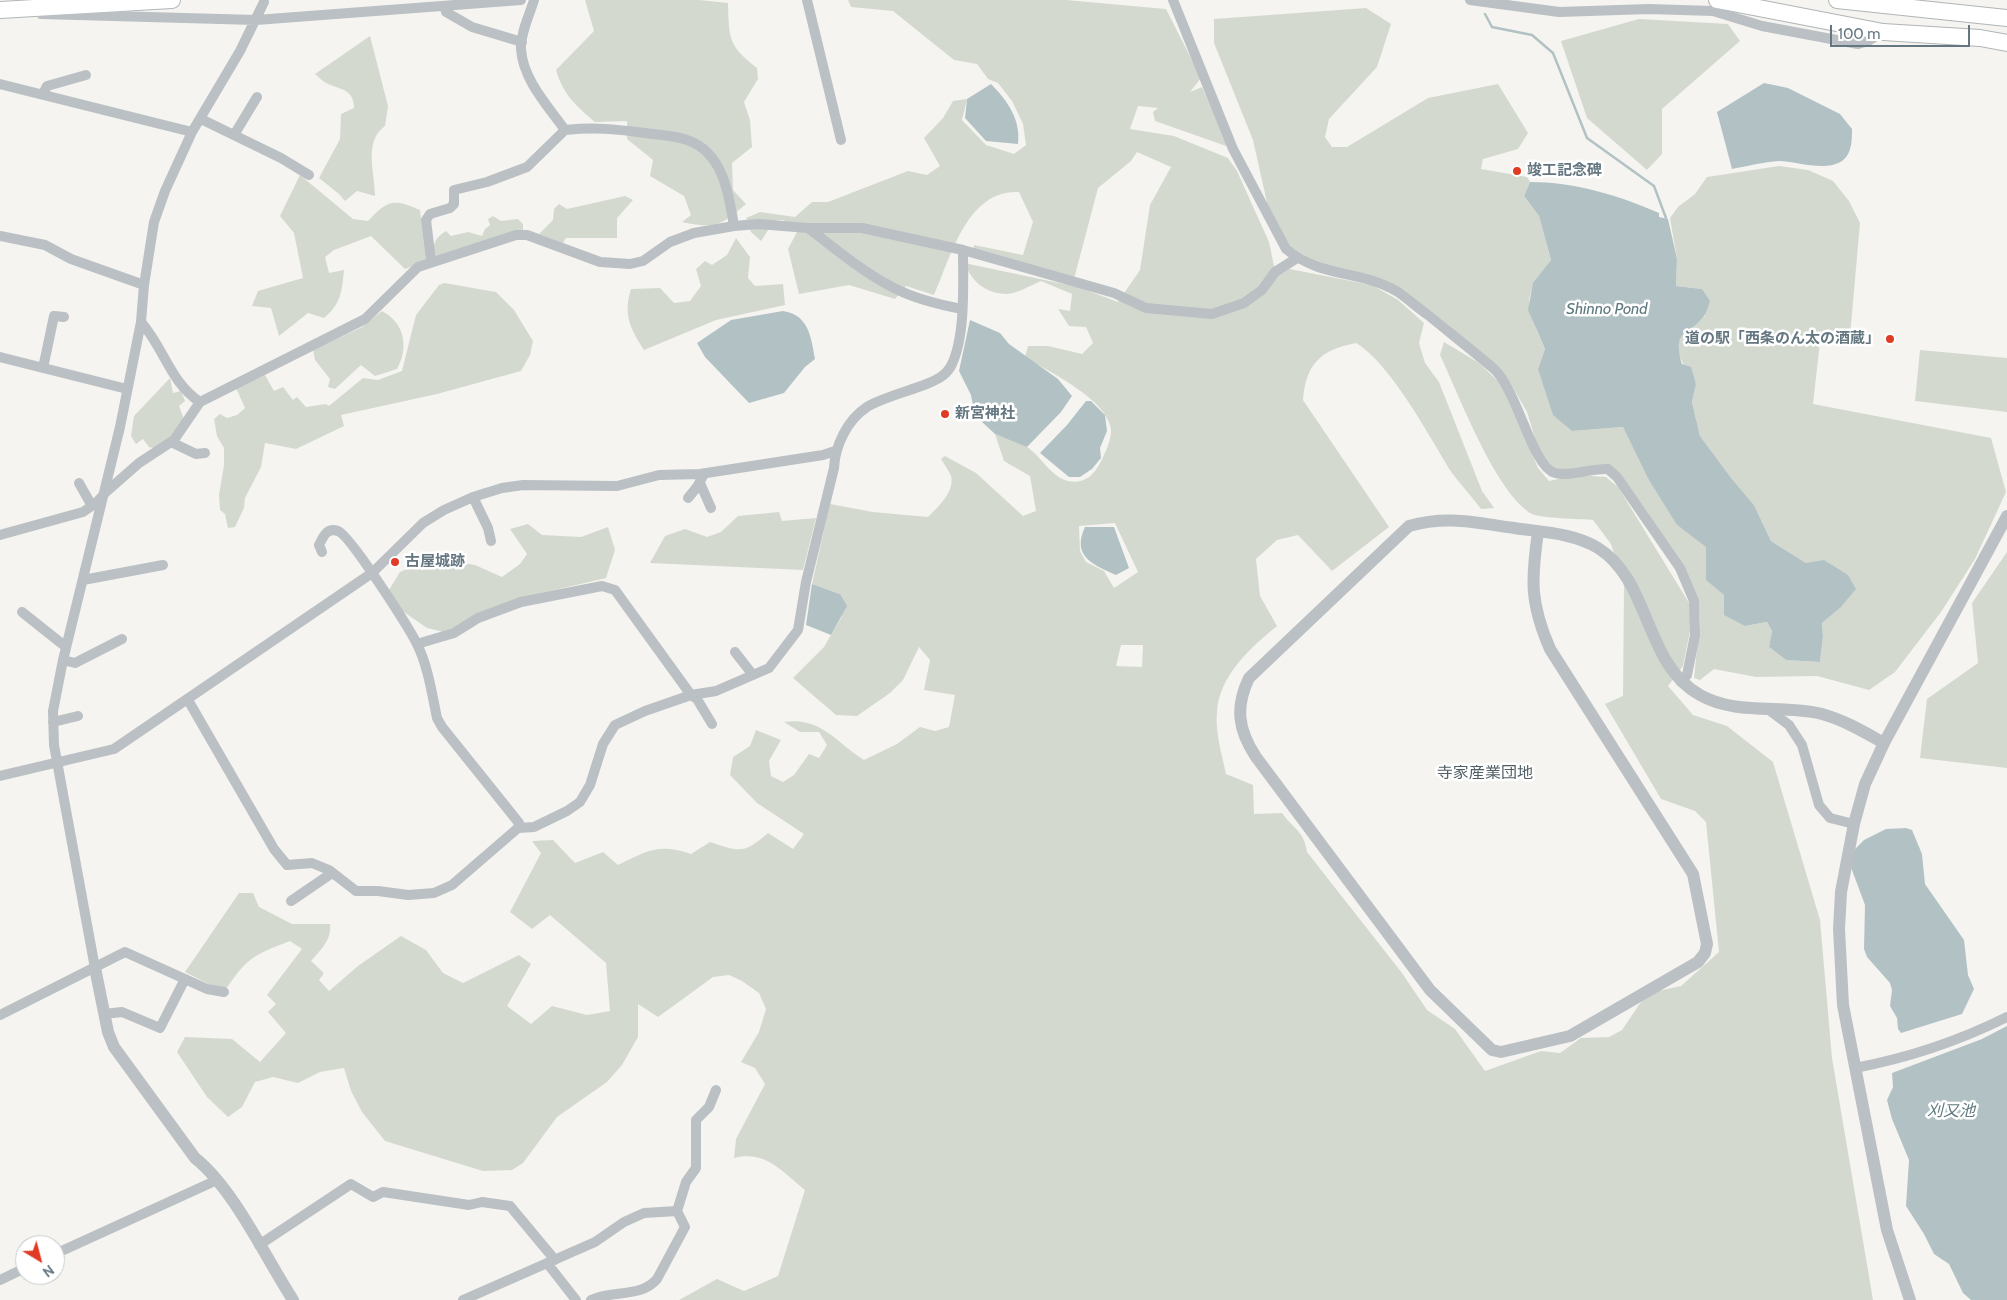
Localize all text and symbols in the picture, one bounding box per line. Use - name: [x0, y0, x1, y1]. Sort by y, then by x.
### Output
- scale bar: [1832, 15, 1972, 47]
- text: 100 m: [1838, 25, 1880, 43]
- place label: 竣工記念碑: [1527, 162, 1602, 180]
- marker: 竣工記念碑: [1511, 165, 1523, 177]
- water label: Shinno Pond: [1566, 299, 1648, 319]
- place label: 道の駅「西条のん太の酒蔵」: [1685, 330, 1880, 348]
- marker: 道の駅「西条のん太の酒蔵」: [1884, 333, 1896, 345]
- place label: 新宮神社: [955, 405, 1015, 423]
- marker: 新宮神社: [939, 408, 951, 420]
- place label: 古屋城跡: [405, 553, 465, 571]
- marker: 古屋城跡: [389, 556, 401, 568]
- district label: 寺家産業団地: [1437, 763, 1533, 783]
- water label: 刈又池: [1927, 1101, 1975, 1121]
- north arrow: [15, 1235, 65, 1285]
- text: N: [39, 1261, 58, 1281]

